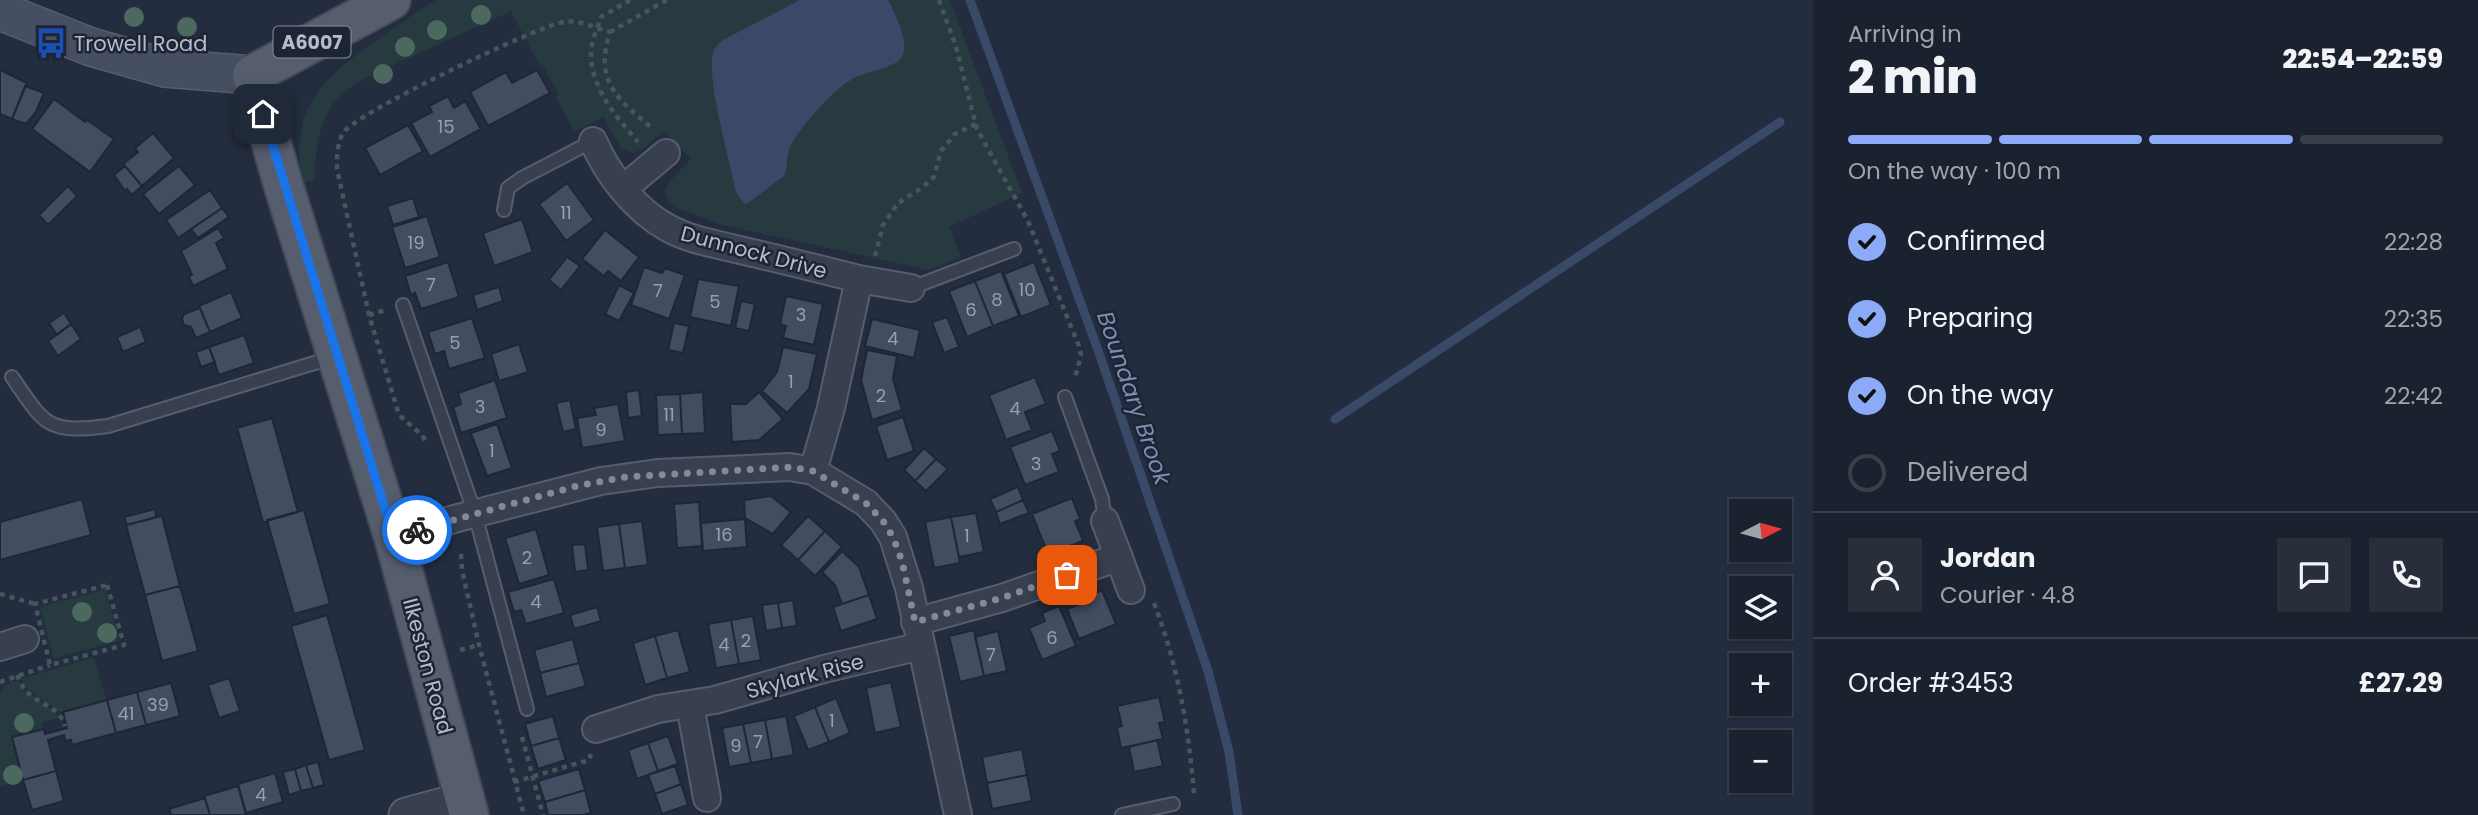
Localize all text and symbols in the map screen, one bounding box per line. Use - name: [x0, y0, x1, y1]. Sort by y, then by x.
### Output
- text: Arriving in: [1848, 18, 1962, 50]
- bus stop icon: Trowell Road: [34, 26, 68, 60]
- road number: A6007: [274, 26, 350, 58]
- place label: Trowell Road: [74, 29, 207, 58]
- text: 22:54–22:59: [2282, 41, 2443, 77]
- text: 2 min: [1848, 45, 1978, 109]
- pin: [233, 84, 293, 144]
- icon: home: [244, 95, 282, 133]
- house number: 15: [437, 114, 455, 139]
- text: On the way · 100 m: [1848, 155, 2061, 187]
- house number: 11: [560, 200, 572, 225]
- street label: Dunnock Drive: [678, 219, 830, 285]
- icon: check: [1848, 223, 1886, 261]
- text: Confirmed: [1907, 223, 2045, 259]
- text: 22:28: [2384, 226, 2443, 258]
- house number: 19: [407, 230, 425, 255]
- house number: 7: [426, 272, 436, 297]
- house number: 10: [1018, 277, 1036, 302]
- house number: 7: [653, 278, 663, 303]
- house number: 8: [991, 287, 1003, 312]
- house number: 5: [709, 289, 721, 314]
- house number: 6: [965, 297, 977, 322]
- icon: check: [1848, 300, 1886, 338]
- text: Preparing: [1907, 300, 2033, 336]
- house number: 3: [796, 302, 806, 327]
- text: 22:35: [2384, 303, 2443, 335]
- water label: Boundary Brook: [1089, 307, 1179, 490]
- house number: 4: [887, 326, 899, 351]
- house number: 5: [449, 330, 461, 355]
- house number: 1: [788, 369, 794, 394]
- icon: check: [1848, 377, 1886, 415]
- text: On the way: [1907, 377, 2054, 413]
- text: 22:42: [2384, 380, 2443, 412]
- house number: 2: [876, 383, 886, 408]
- house number: 3: [475, 394, 485, 419]
- house number: 4: [1009, 396, 1021, 421]
- house number: 11: [663, 402, 675, 427]
- house number: 9: [595, 417, 607, 442]
- house number: 1: [489, 438, 495, 463]
- house number: 3: [1031, 451, 1041, 476]
- text: Delivered: [1907, 454, 2028, 490]
- courier: [382, 495, 452, 565]
- north arrow: [1729, 499, 1792, 562]
- map controls: [1729, 499, 1792, 793]
- icon: bike: [398, 511, 436, 549]
- house number: 16: [715, 522, 733, 547]
- house number: 1: [964, 523, 970, 548]
- button: person: [1848, 538, 1922, 612]
- button: chat: [2277, 538, 2351, 612]
- button: phone: [2369, 538, 2443, 612]
- text: Jordan: [1940, 540, 2036, 576]
- house number: 2: [522, 545, 532, 570]
- pin: [1037, 545, 1097, 605]
- icon: bag: [1048, 556, 1086, 594]
- button: layers: [1729, 576, 1792, 639]
- text: Courier · 4.8: [1940, 579, 2075, 611]
- house number: 4: [530, 589, 542, 614]
- street label: Ilkeston Road: [396, 595, 460, 737]
- house number: 6: [1046, 625, 1058, 650]
- house number: 2: [741, 628, 751, 653]
- house number: 4: [718, 632, 730, 657]
- house number: 7: [986, 642, 996, 667]
- street label: Skylark Rise: [743, 646, 867, 706]
- button: +: [1729, 653, 1792, 716]
- text: Order #3453: [1848, 665, 2014, 701]
- text: £27.29: [2359, 665, 2443, 701]
- house number: 39: [147, 692, 169, 717]
- house number: 41: [117, 701, 135, 726]
- house number: 1: [829, 708, 835, 733]
- house number: 7: [753, 729, 763, 754]
- button: −: [1729, 730, 1792, 793]
- house number: 9: [730, 733, 742, 758]
- house number: 4: [255, 782, 267, 807]

